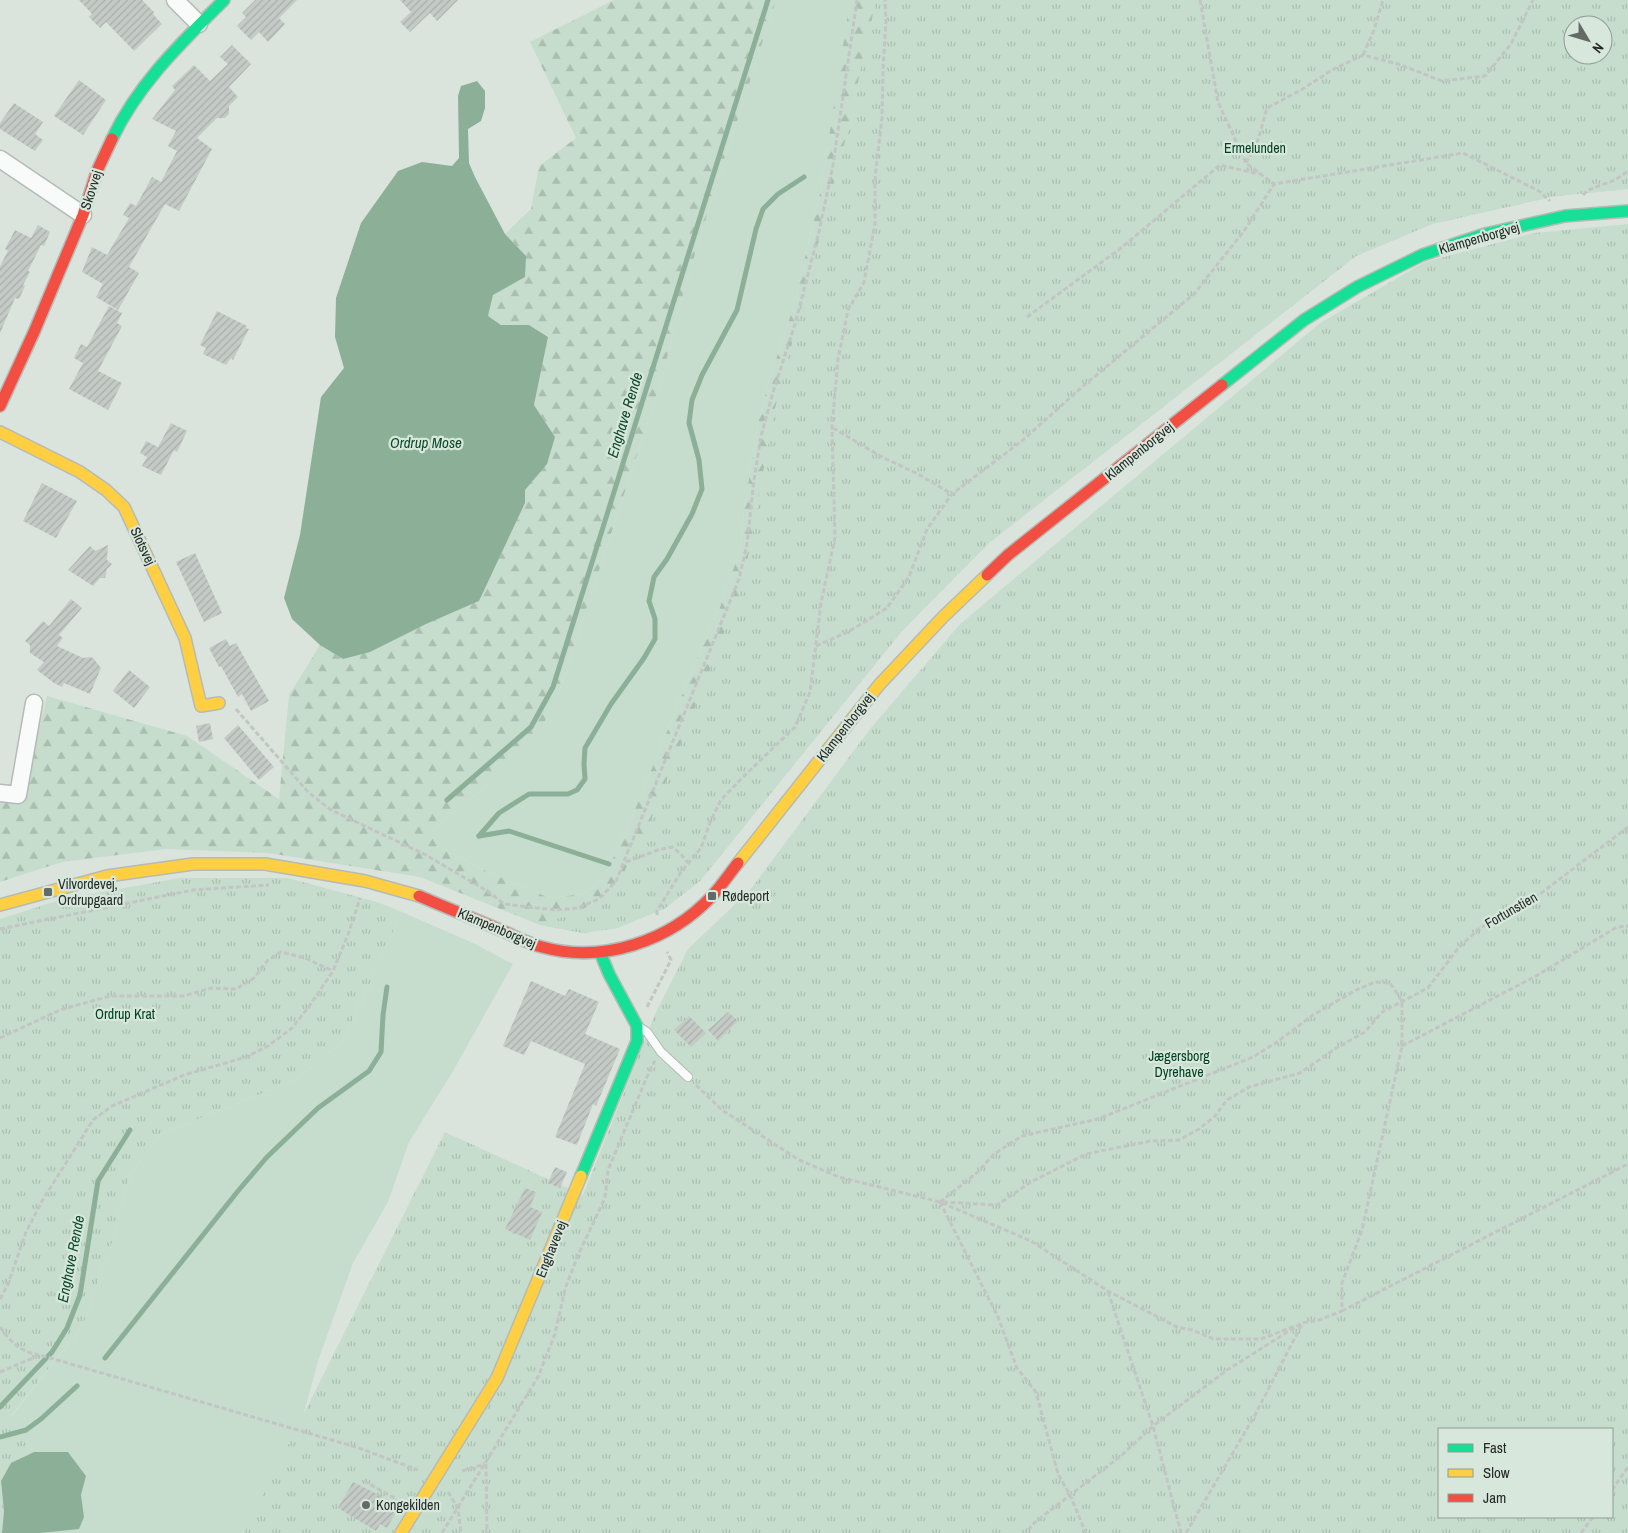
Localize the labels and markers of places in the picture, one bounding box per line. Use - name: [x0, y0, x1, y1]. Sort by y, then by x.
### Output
- place label: Vilvordevej, Ordrupgaard: [58, 875, 123, 909]
- marker: Vilvordevej, Ordrupgaard: [42, 886, 54, 898]
- place label: Rødeport: [722, 887, 769, 905]
- marker: Rødeport: [706, 890, 718, 902]
- place label: Kongekilden: [376, 1496, 440, 1514]
- marker: Kongekilden: [360, 1499, 372, 1511]

